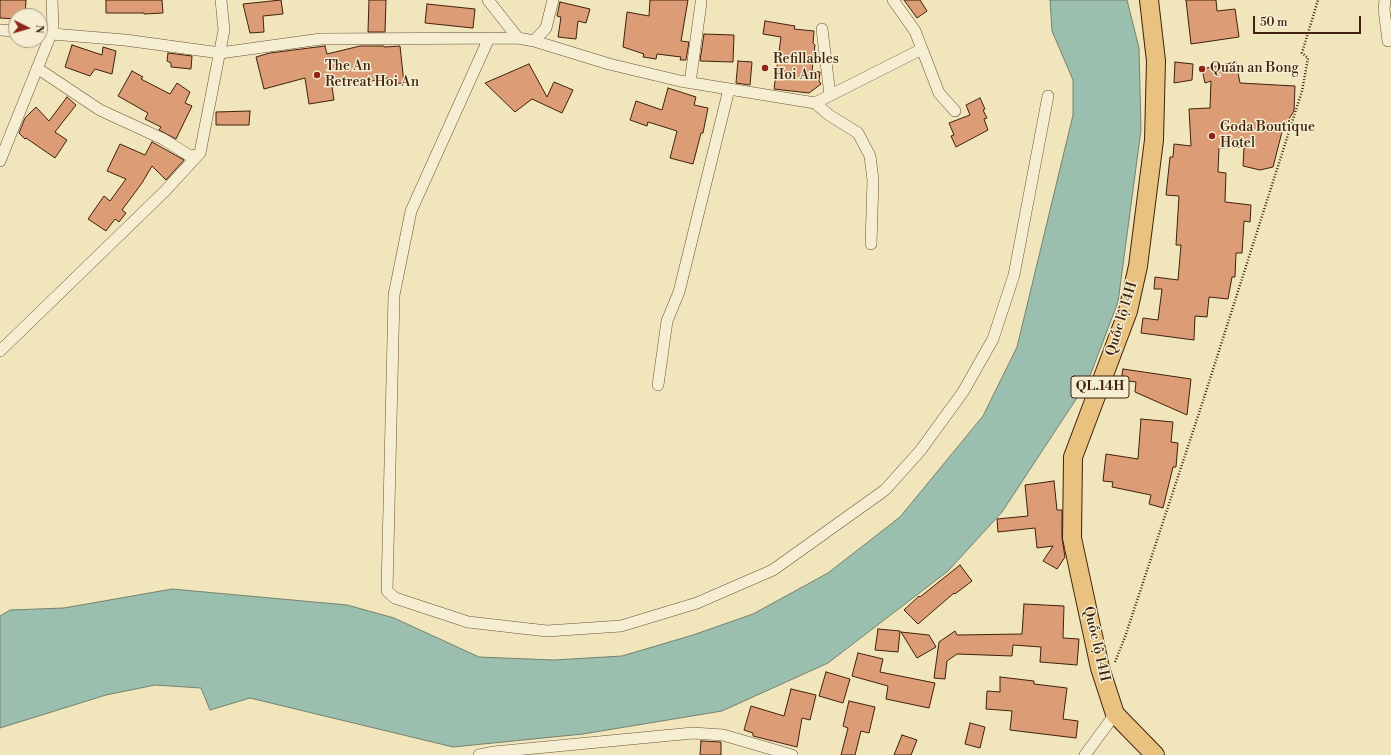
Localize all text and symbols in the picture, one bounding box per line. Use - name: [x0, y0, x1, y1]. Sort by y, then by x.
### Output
- north arrow: [8, 8, 48, 48]
- scale bar: [1255, 8, 1363, 34]
- text: 50 m: [1260, 15, 1288, 30]
- text: N: [32, 24, 46, 34]
- place label: Refillables Hoi An: [773, 52, 839, 84]
- place label: The An Retreat Hoi An: [325, 59, 419, 92]
- place label: Quán an Bong: [1210, 61, 1299, 77]
- marker: Refillables Hoi An: [760, 63, 770, 73]
- marker: Quán an Bong: [1197, 64, 1207, 74]
- marker: The An Retreat Hoi An: [312, 70, 322, 80]
- place label: Goda Boutique Hotel: [1220, 120, 1315, 152]
- marker: Goda Boutique Hotel: [1207, 131, 1217, 141]
- street label: Quốc lộ 14H: [1103, 280, 1141, 358]
- road number: QL.14H: [1071, 376, 1129, 398]
- street label: Quốc lộ 14H: [1079, 605, 1113, 683]

